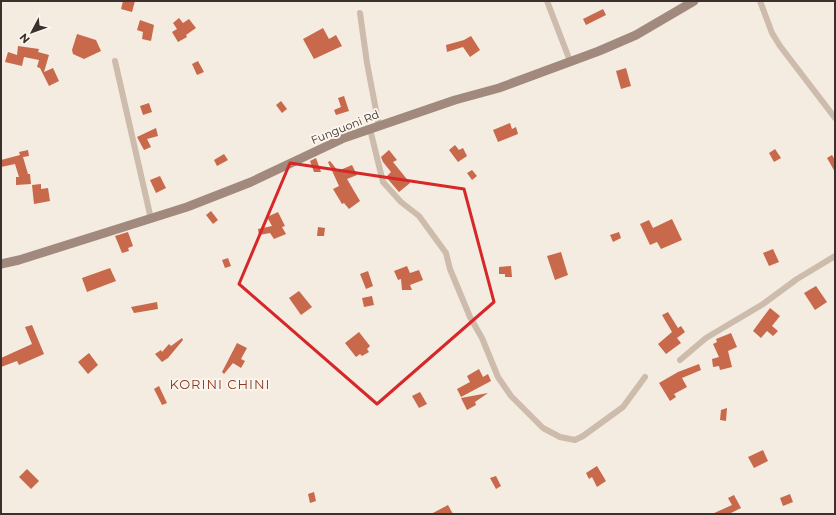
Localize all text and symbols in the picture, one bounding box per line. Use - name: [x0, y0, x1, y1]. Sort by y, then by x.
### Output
- north arrow: [12, 12, 52, 52]
- text: N: [16, 31, 33, 47]
- street label: Funguoni Rd: [309, 107, 381, 147]
- district label: KORINI CHINI: [169, 376, 271, 392]

